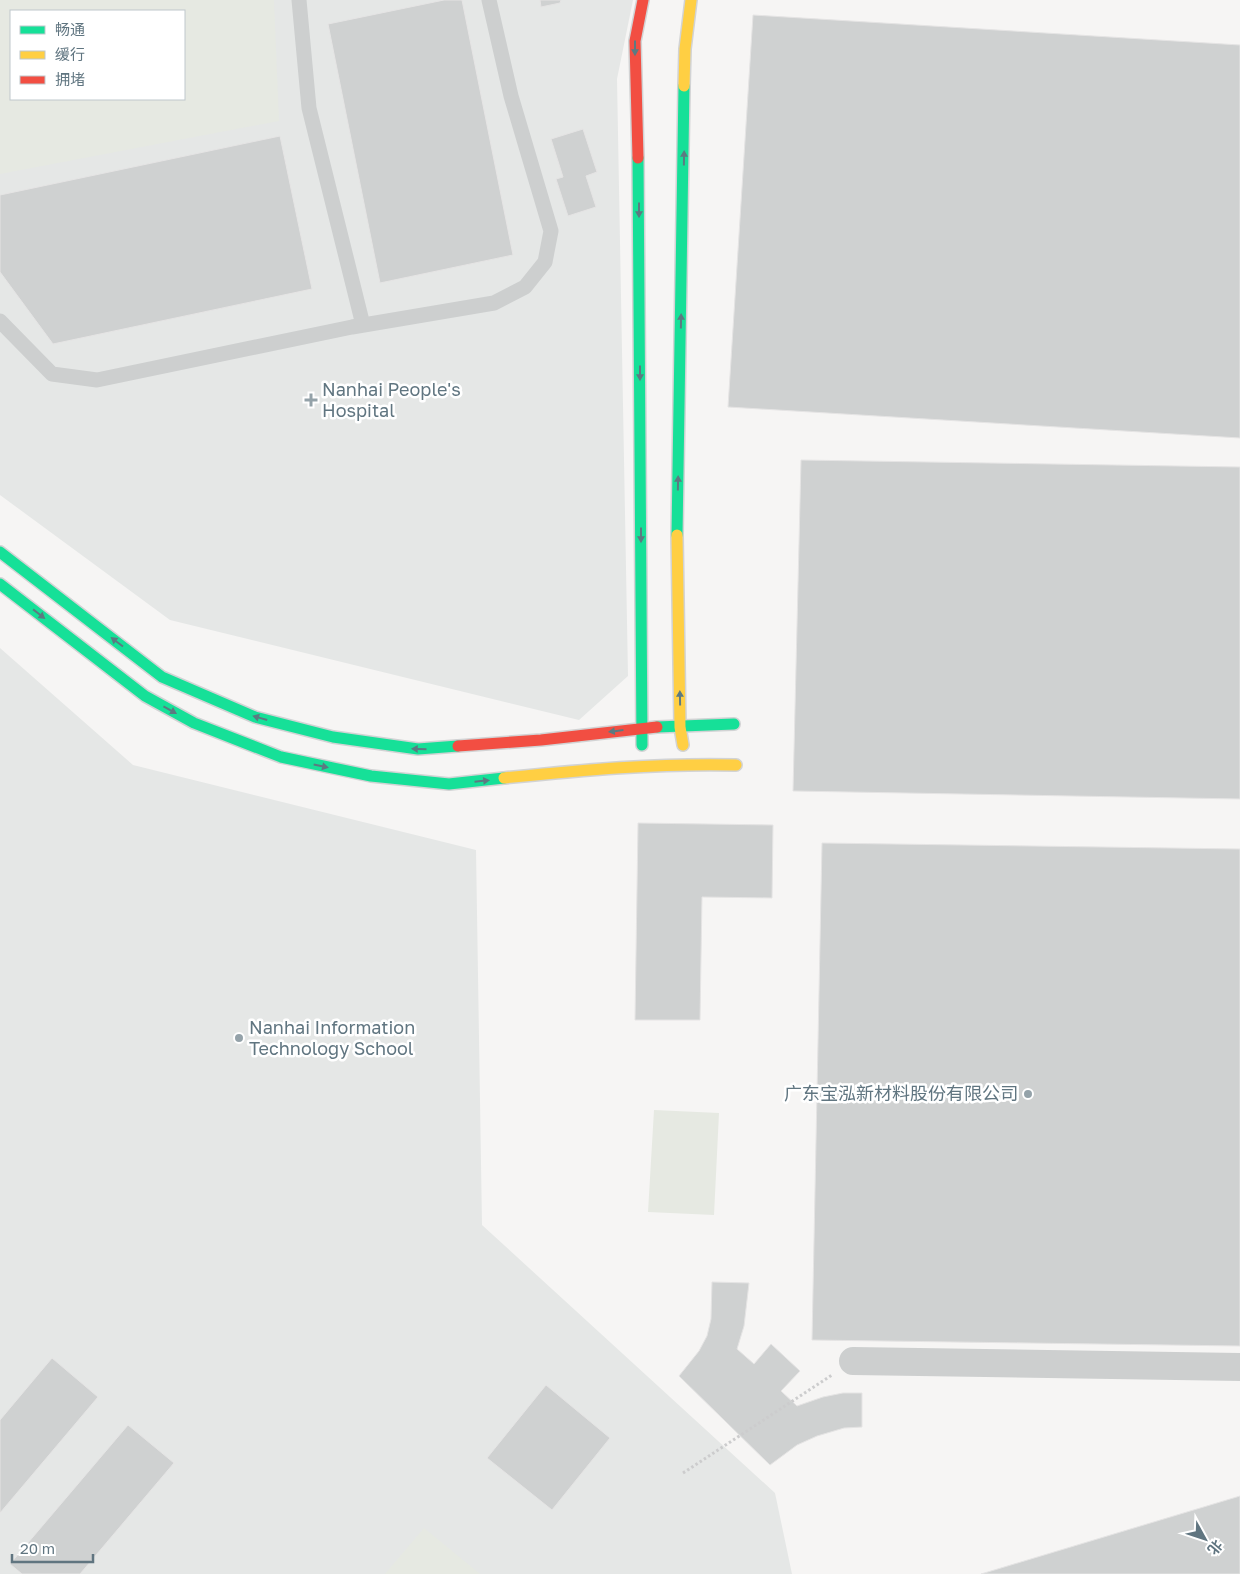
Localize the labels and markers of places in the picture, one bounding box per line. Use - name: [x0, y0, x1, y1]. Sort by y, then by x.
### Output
- place label: Nanhai People's Hospital: [322, 378, 461, 421]
- marker: Nanhai People's Hospital: [304, 393, 318, 407]
- place label: Nanhai Information Technology School: [249, 1016, 415, 1059]
- marker: Nanhai Information Technology School: [233, 1032, 245, 1044]
- place label: 广东宝泓新材料股份有限公司: [784, 1082, 1018, 1104]
- marker: 广东宝泓新材料股份有限公司: [1022, 1088, 1034, 1100]

